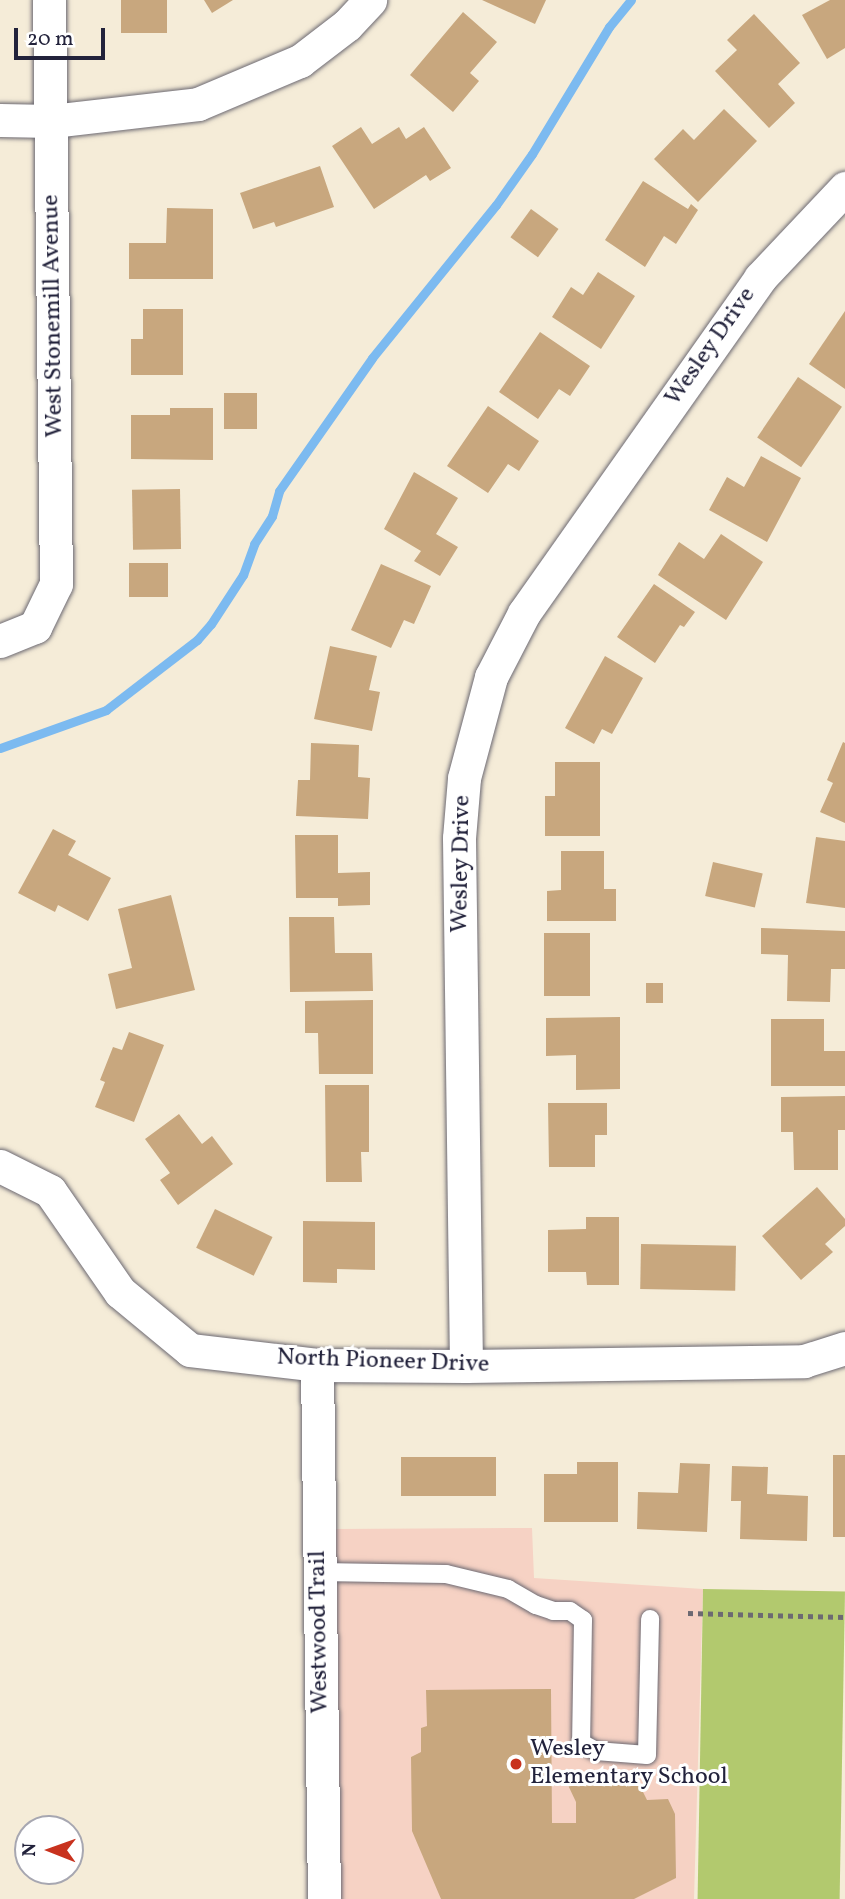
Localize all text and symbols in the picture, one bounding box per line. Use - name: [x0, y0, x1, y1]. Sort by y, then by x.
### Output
- scale bar: [18, 14, 108, 58]
- text: 20 m: [27, 25, 73, 54]
- street label: West Stonemill Avenue: [37, 194, 71, 438]
- street label: Wesley Drive: [659, 282, 763, 412]
- street label: Wesley Drive: [446, 795, 478, 933]
- street label: North Pioneer Drive: [276, 1344, 490, 1380]
- street label: Westwood Trail: [304, 1550, 336, 1714]
- place label: Wesley Elementary School: [530, 1736, 728, 1792]
- marker: Wesley Elementary School: [508, 1756, 524, 1772]
- north arrow: [14, 1815, 84, 1885]
- text: N: [17, 1843, 43, 1857]

